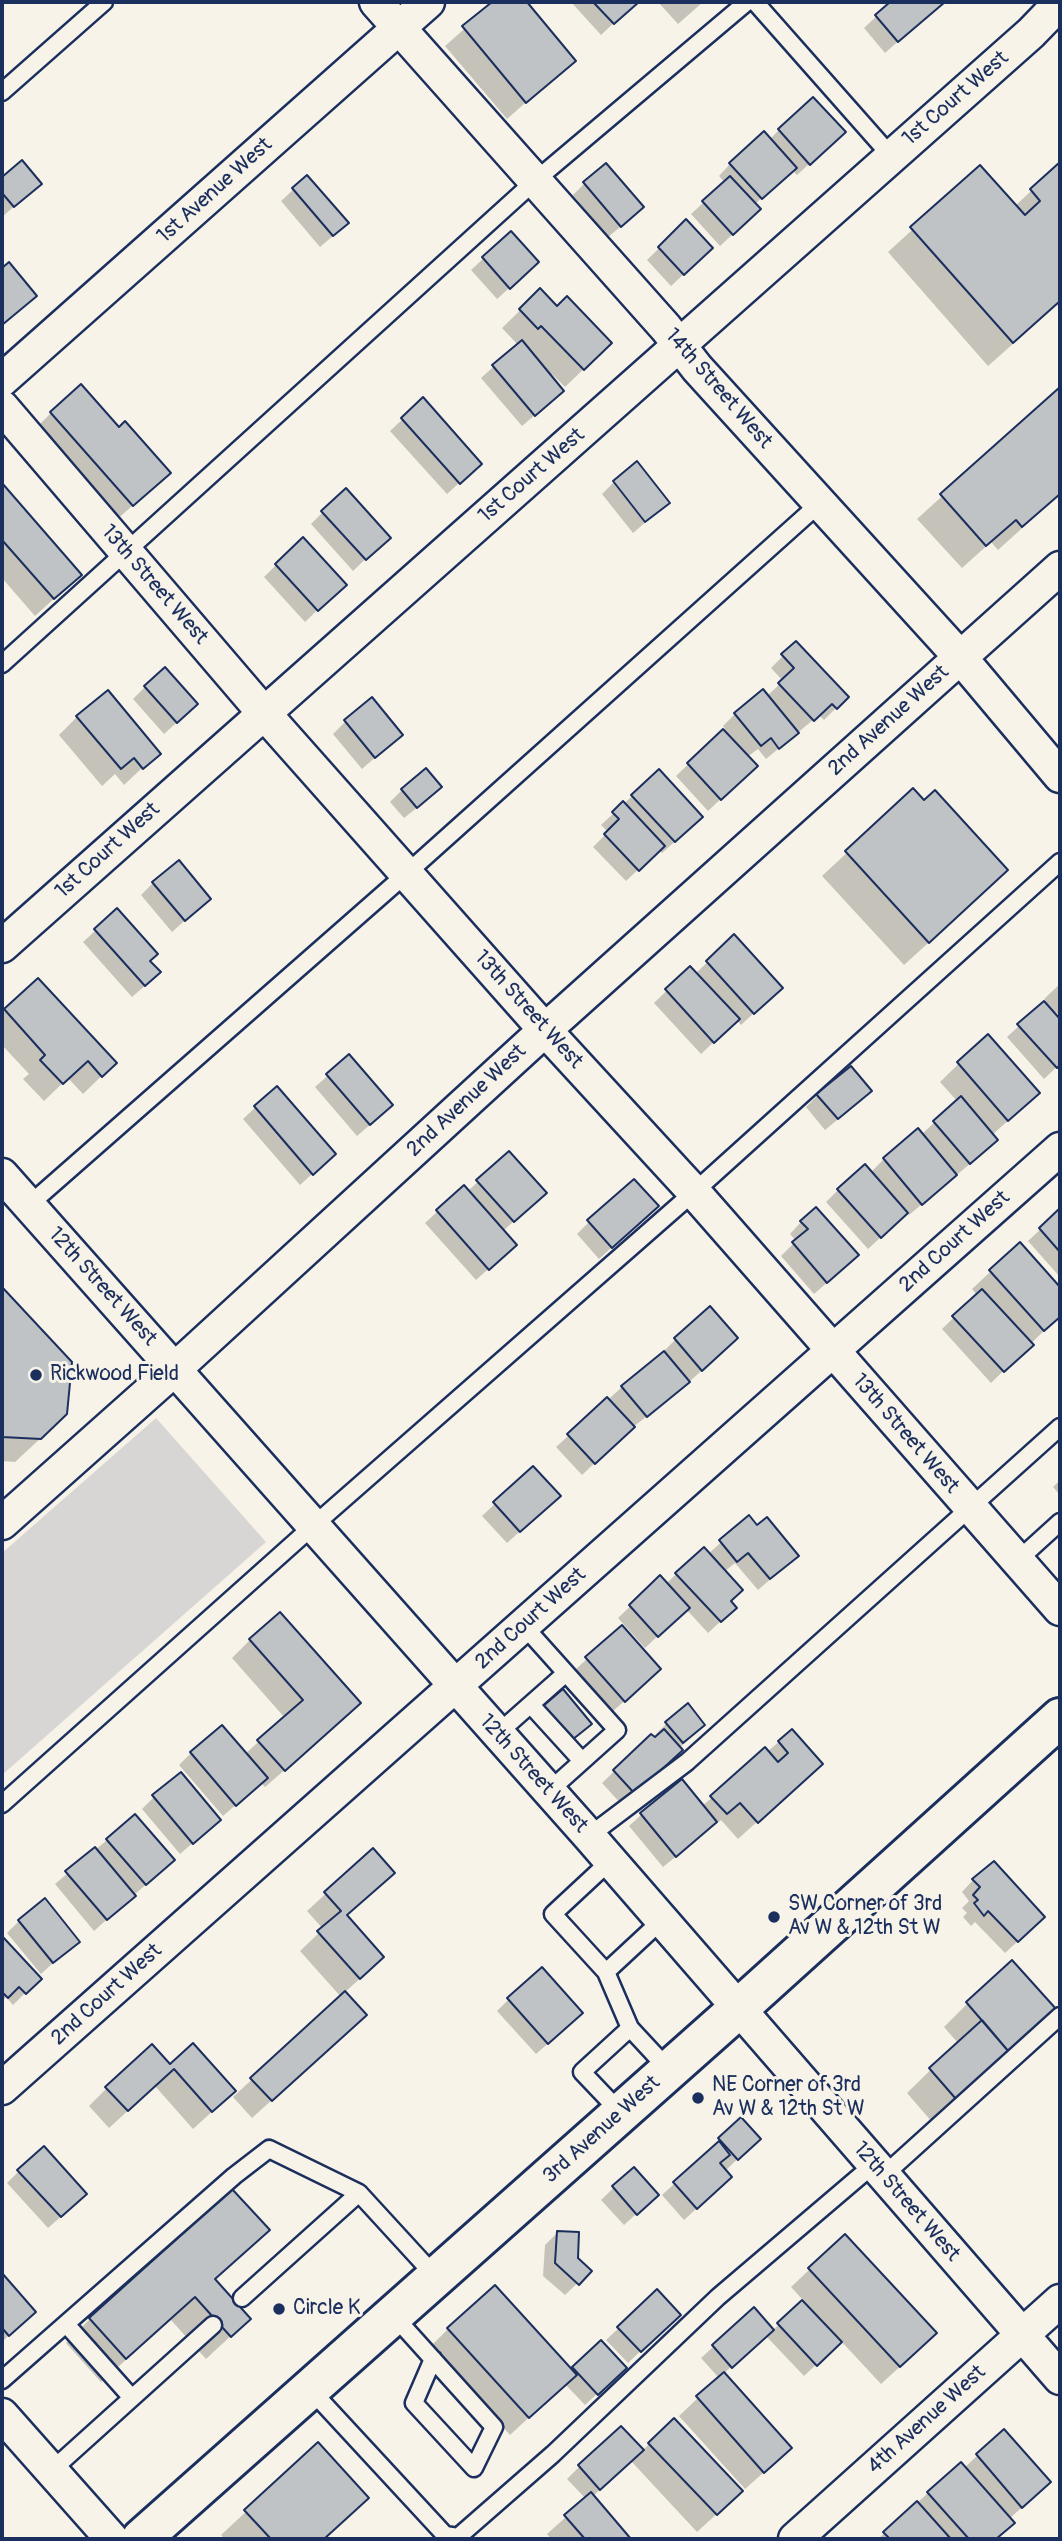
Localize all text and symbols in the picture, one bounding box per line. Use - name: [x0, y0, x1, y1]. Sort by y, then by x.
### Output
- street label: 1st Court West: [898, 46, 1014, 152]
- street label: 1st Avenue West: [152, 133, 278, 249]
- street label: 14th Street West: [659, 324, 777, 454]
- street label: 1st Court West: [474, 423, 590, 529]
- street label: 13th Street West: [95, 520, 213, 650]
- street label: 2nd Avenue West: [823, 660, 955, 782]
- street label: 1st Court West: [50, 797, 166, 905]
- street label: 13th Street West: [468, 946, 588, 1074]
- street label: 2nd Avenue West: [402, 1039, 532, 1163]
- street label: 2nd Court West: [895, 1186, 1015, 1298]
- street label: 12th Street West: [42, 1223, 162, 1351]
- place label: Rickwood Field: [50, 1362, 179, 1388]
- marker: Rickwood Field: [28, 1367, 44, 1383]
- street label: 13th Street West: [846, 1369, 964, 1499]
- street label: 2nd Court West: [471, 1563, 591, 1675]
- street label: 12th Street West: [473, 1710, 593, 1838]
- place label: SW Corner of 3rd Av W & 12th St W: [788, 1892, 942, 1942]
- marker: SW Corner of 3rd Av W & 12th St W: [766, 1909, 782, 1925]
- street label: 2nd Court West: [47, 1939, 167, 2051]
- street label: 3rd Avenue West: [538, 2071, 666, 2189]
- place label: NE Corner of 3rd Av W & 12th St W: [712, 2073, 865, 2123]
- marker: NE Corner of 3rd Av W & 12th St W: [690, 2090, 706, 2106]
- street label: 12th Street West: [847, 2137, 965, 2267]
- place label: Circle K: [293, 2296, 360, 2322]
- marker: Circle K: [271, 2301, 287, 2317]
- street label: 4th Avenue West: [863, 2360, 991, 2480]

